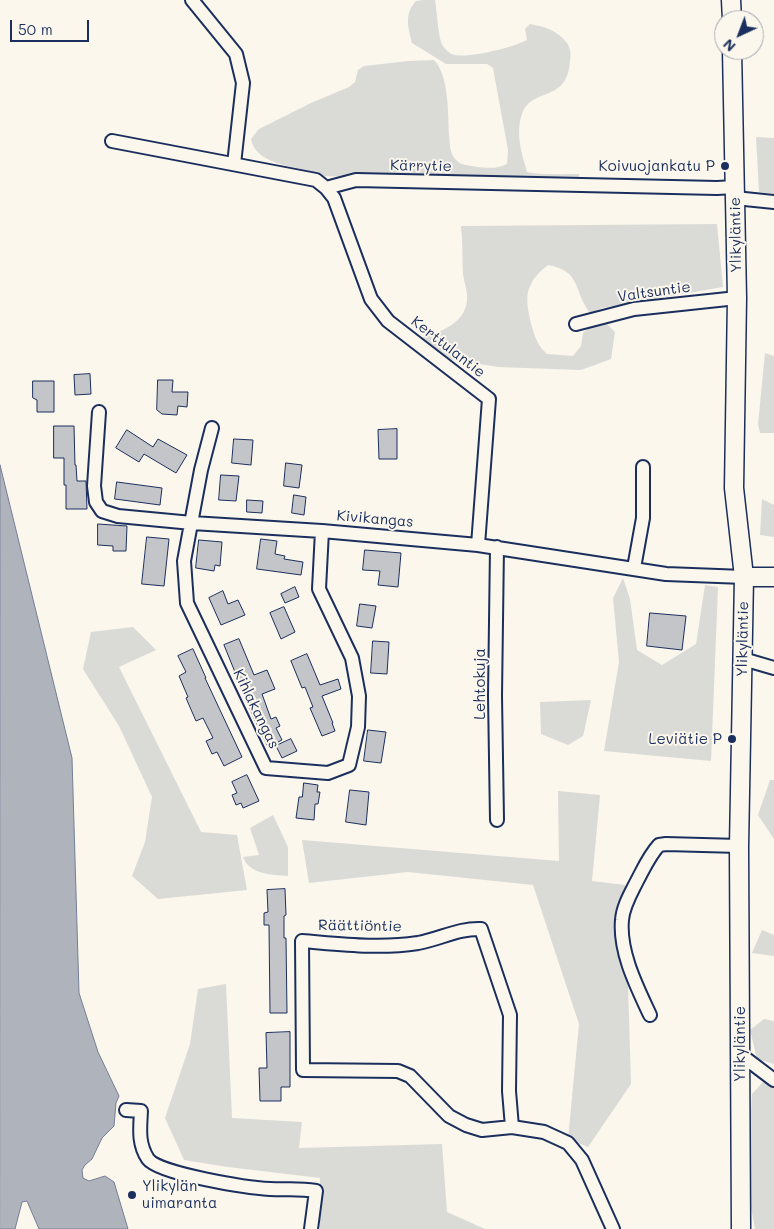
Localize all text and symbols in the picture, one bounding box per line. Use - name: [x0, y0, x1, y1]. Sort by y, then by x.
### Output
- scale bar: [12, 10, 91, 42]
- north arrow: [714, 10, 764, 60]
- text: 50 m: [18, 19, 53, 39]
- text: N: [719, 35, 739, 56]
- street label: Kärrytie: [390, 156, 452, 176]
- place label: Koivuojankatu P: [599, 157, 715, 175]
- marker: Koivuojankatu P: [719, 160, 731, 172]
- street label: Ylikyläntie: [726, 197, 746, 273]
- street label: Valtsuntie: [616, 278, 692, 306]
- street label: Kerttulantie: [407, 312, 489, 382]
- street label: Kivikangas: [336, 507, 414, 531]
- street label: Ylikyläntie: [733, 601, 753, 677]
- street label: Lehtokuja: [471, 648, 489, 720]
- street label: Kihlakangas: [229, 666, 283, 752]
- place label: Leviätie P: [649, 730, 722, 748]
- marker: Leviätie P: [726, 733, 738, 745]
- street label: Räättiöntie: [318, 916, 402, 936]
- street label: Ylikyläntie: [731, 1006, 749, 1082]
- place label: Ylikylän uimaranta: [142, 1177, 217, 1212]
- marker: Ylikylän uimaranta: [126, 1189, 138, 1201]

